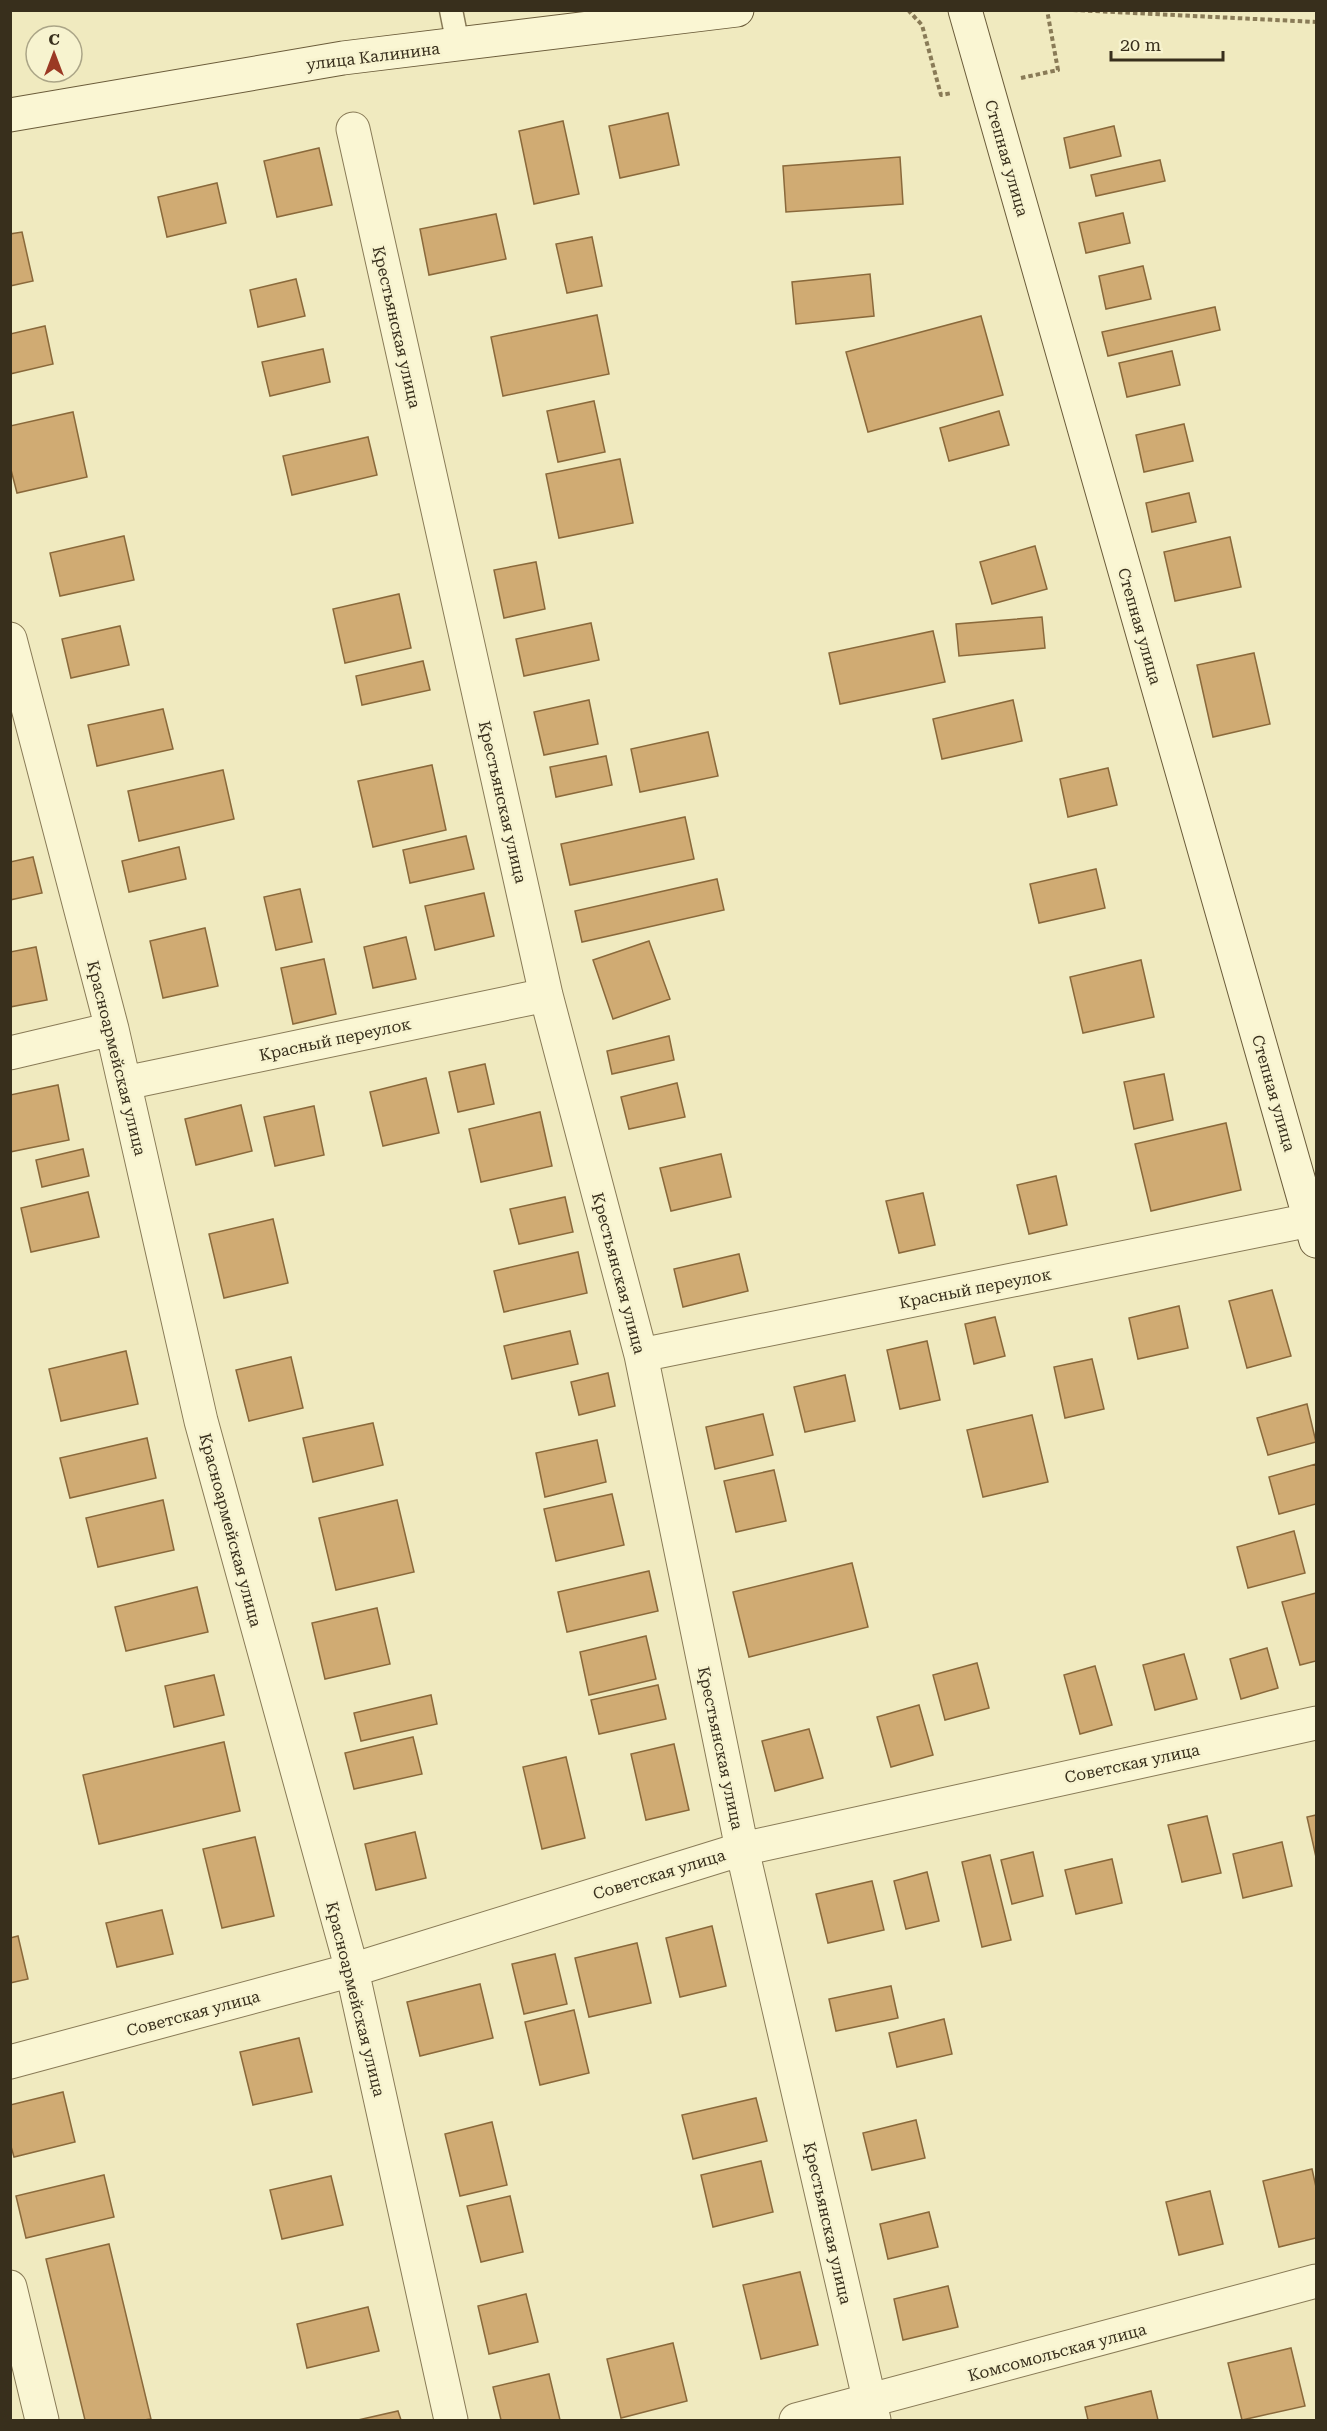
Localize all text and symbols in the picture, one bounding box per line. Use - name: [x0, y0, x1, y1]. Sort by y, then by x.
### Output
- north arrow: [24, 24, 84, 84]
- scale bar: [1111, 24, 1224, 62]
- text: С: [48, 30, 60, 49]
- text: 20 m: [1120, 34, 1161, 55]
- street label: улица Калинина: [305, 39, 441, 74]
- street label: Степная улица: [981, 98, 1032, 219]
- street label: Крестьянская улица: [369, 244, 425, 410]
- street label: Степная улица: [1114, 566, 1165, 687]
- street label: Крестьянская улица: [475, 719, 531, 885]
- street label: Красноармейская улица: [83, 959, 150, 1158]
- street label: Красный переулок: [257, 1014, 413, 1065]
- street label: Степная улица: [1248, 1033, 1299, 1154]
- street label: Крестьянская улица: [588, 1190, 649, 1356]
- street label: Красный переулок: [897, 1264, 1053, 1313]
- street label: Красноармейская улица: [195, 1431, 266, 1630]
- street label: Крестьянская улица: [694, 1665, 747, 1832]
- street label: Советская улица: [1063, 1740, 1202, 1787]
- street label: Советская улица: [591, 1845, 728, 1904]
- street label: Красноармейская улица: [322, 1900, 389, 2099]
- street label: Советская улица: [124, 1986, 262, 2040]
- street label: Крестьянская улица: [800, 2140, 856, 2306]
- street label: Комсомольская улица: [966, 2319, 1149, 2385]

